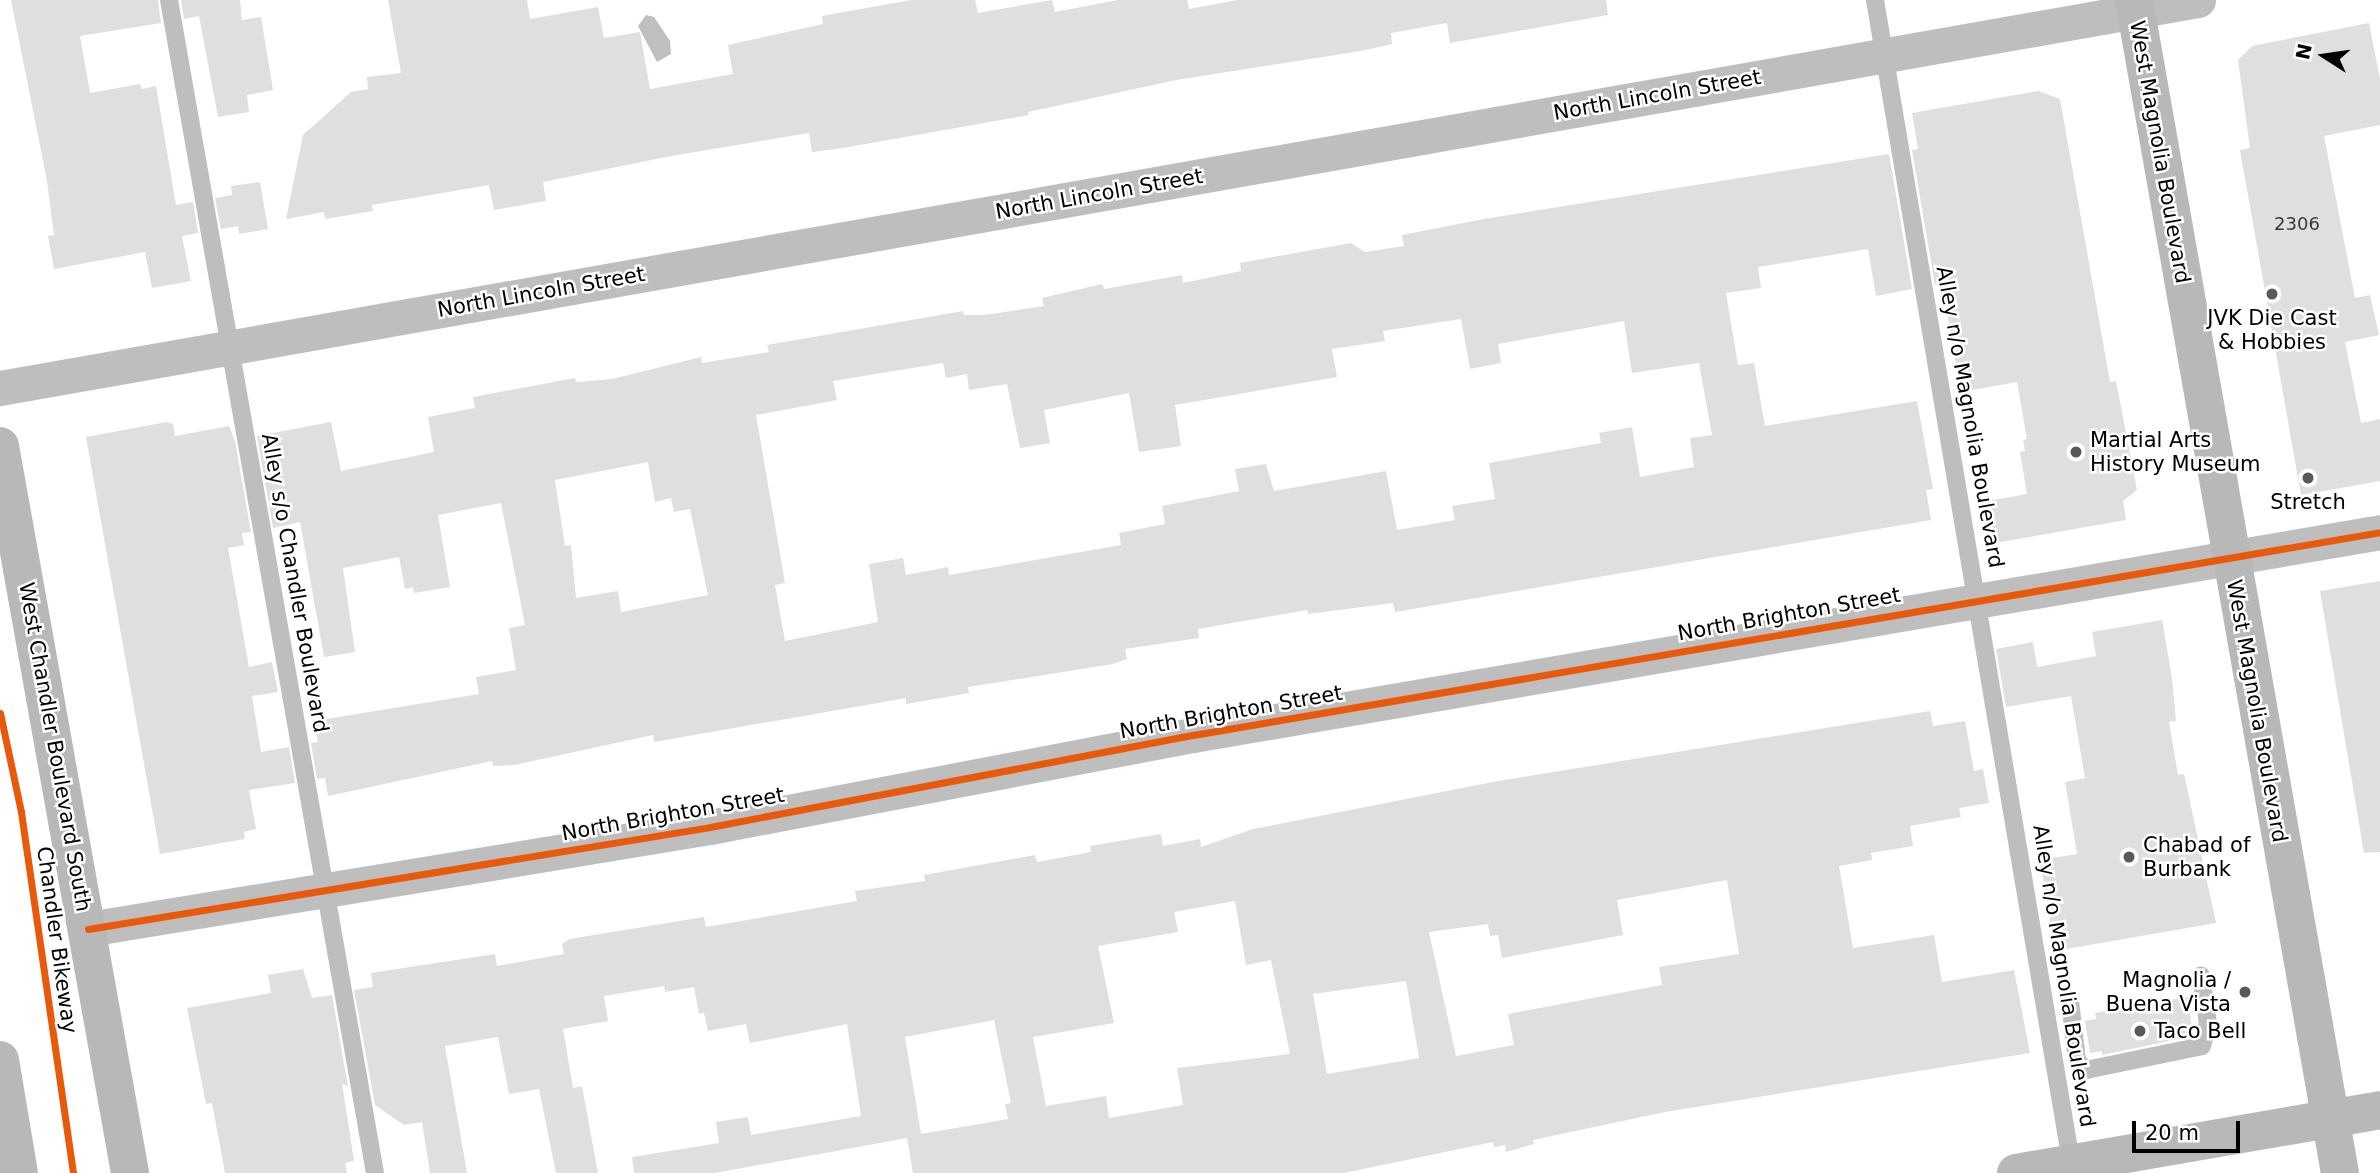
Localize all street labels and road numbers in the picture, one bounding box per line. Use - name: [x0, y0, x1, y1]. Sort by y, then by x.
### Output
- street label: West Magnolia Boulevard: [2124, 19, 2196, 285]
- street label: North Lincoln Street: [1551, 64, 1763, 126]
- street label: North Lincoln Street: [993, 163, 1205, 225]
- street label: North Lincoln Street: [435, 261, 647, 323]
- street label: Alley n/o Magnolia Boulevard: [1931, 264, 2009, 570]
- street label: Alley s/o Chandler Boulevard: [256, 431, 334, 735]
- street label: West Magnolia Boulevard: [2221, 578, 2293, 844]
- street label: West Chandler Boulevard South: [14, 580, 96, 914]
- street label: North Brighton Street: [1676, 582, 1902, 646]
- street label: North Brighton Street: [1118, 680, 1344, 744]
- street label: North Brighton Street: [560, 782, 786, 846]
- street label: Alley n/o Magnolia Boulevard: [2028, 823, 2100, 1129]
- street label: Chandler Bikeway: [31, 845, 83, 1035]

